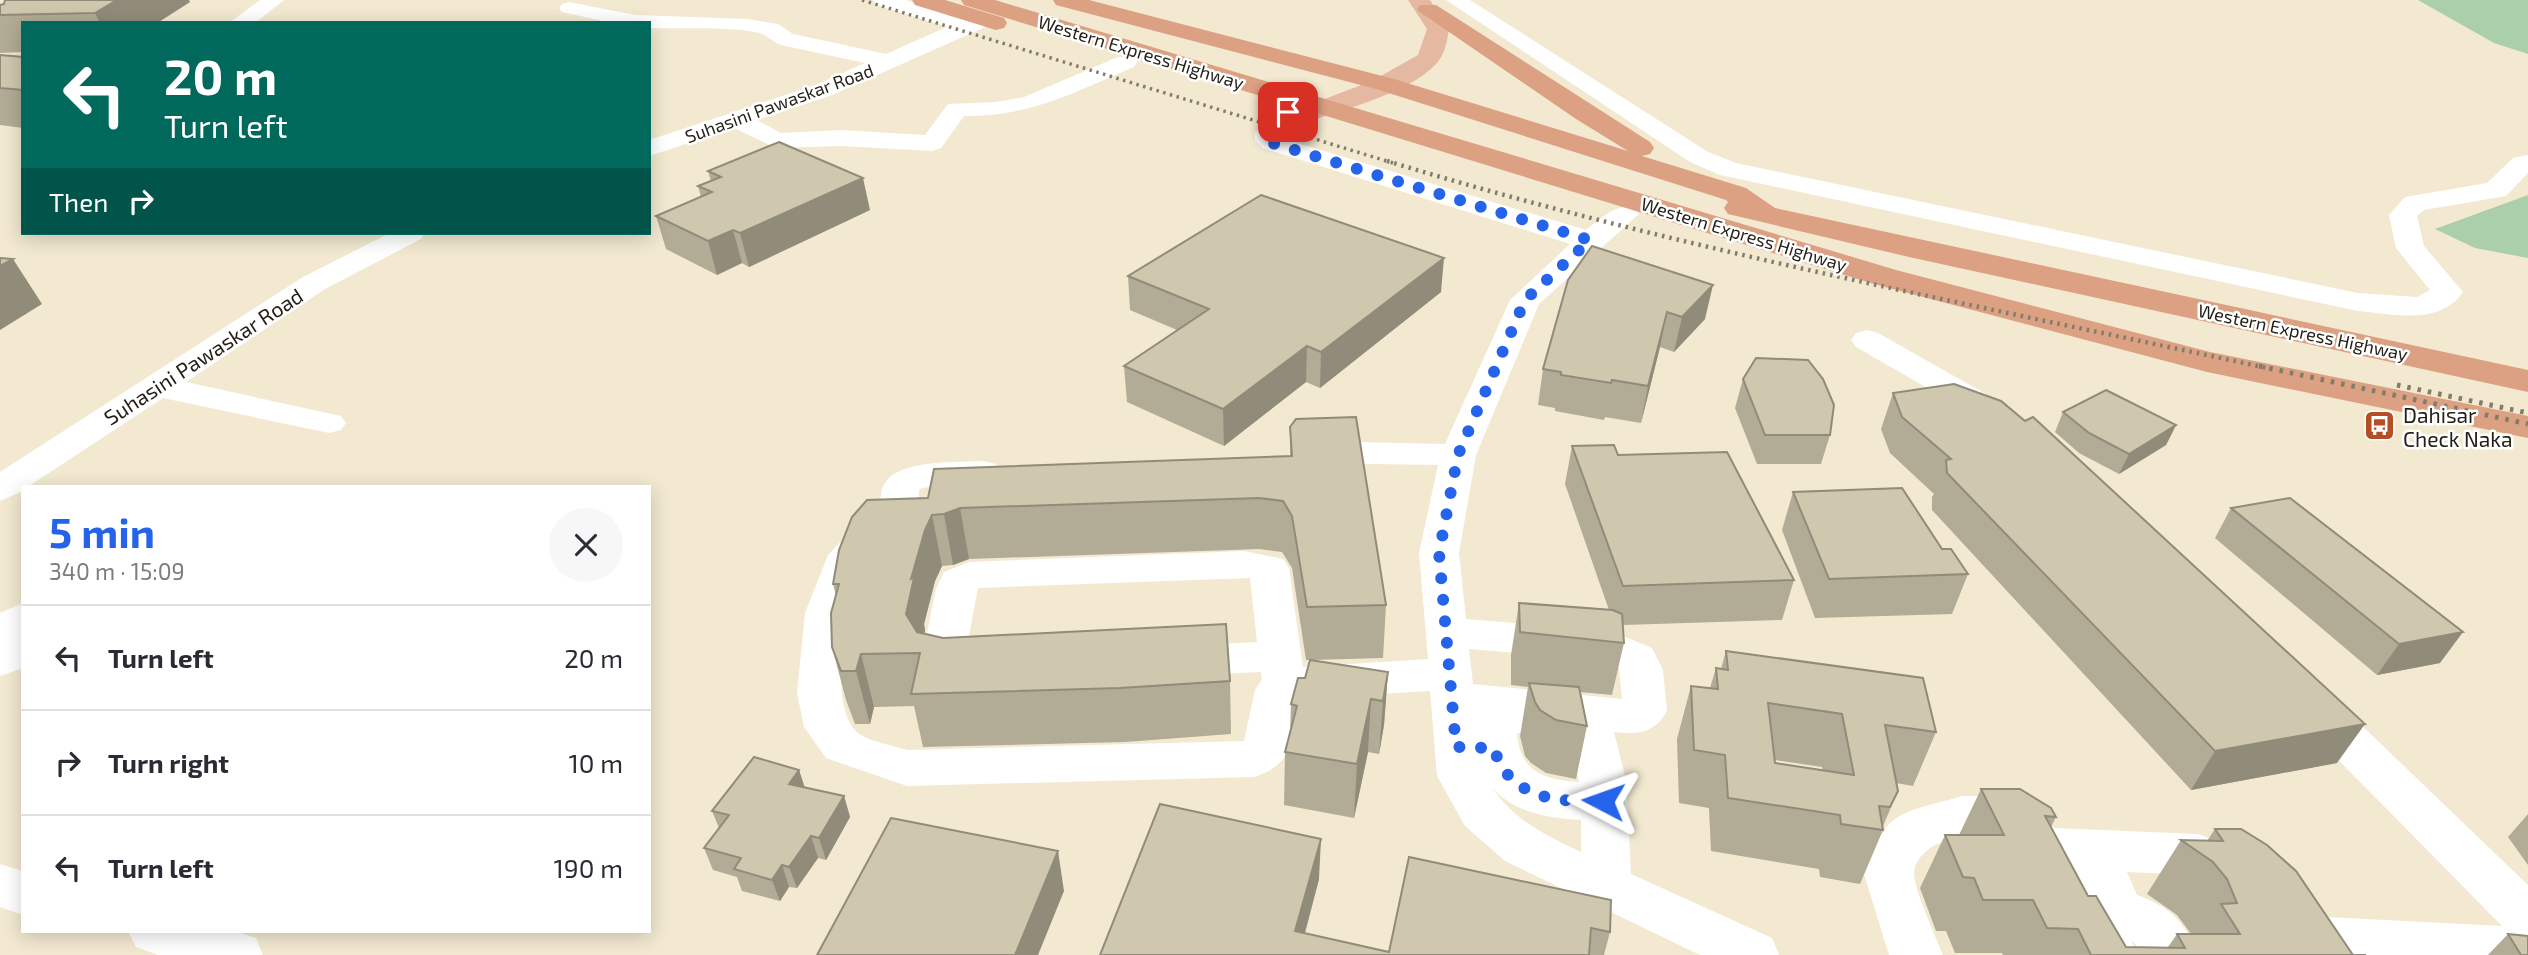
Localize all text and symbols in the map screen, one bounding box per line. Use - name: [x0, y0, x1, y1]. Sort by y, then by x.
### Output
- street label: Western Express Highway: [1035, 10, 1247, 94]
- text: 20 m: [164, 46, 277, 105]
- icon: left: [49, 49, 140, 140]
- street label: Suhasini Pawaskar Road: [682, 59, 876, 147]
- pin: [1258, 82, 1318, 142]
- icon: arrive: [1269, 93, 1307, 131]
- text: Turn left: [164, 106, 288, 144]
- icon: right: [122, 182, 160, 220]
- text: Then: [49, 186, 108, 217]
- street label: Western Express Highway: [1638, 192, 1850, 276]
- street label: Suhasini Pawaskar Road: [99, 282, 307, 430]
- street label: Western Express Highway: [2196, 299, 2410, 365]
- place label: Dahisar Check Naka: [2403, 402, 2512, 451]
- bus stop icon: Dahisar Check Naka: [2363, 409, 2397, 443]
- text: 5 min: [49, 506, 155, 556]
- button: close: [549, 508, 623, 582]
- text: 340 m · 15:09: [49, 557, 185, 585]
- icon: left: [49, 639, 87, 677]
- text: Turn left: [108, 642, 214, 673]
- text: 20 m: [564, 642, 623, 673]
- icon: right: [49, 744, 87, 782]
- text: Turn right: [108, 747, 229, 778]
- text: 10 m: [568, 747, 623, 778]
- position arrow: [1566, 764, 1640, 838]
- icon: left: [49, 849, 87, 887]
- text: Turn left: [108, 852, 214, 883]
- text: 190 m: [554, 852, 623, 883]

